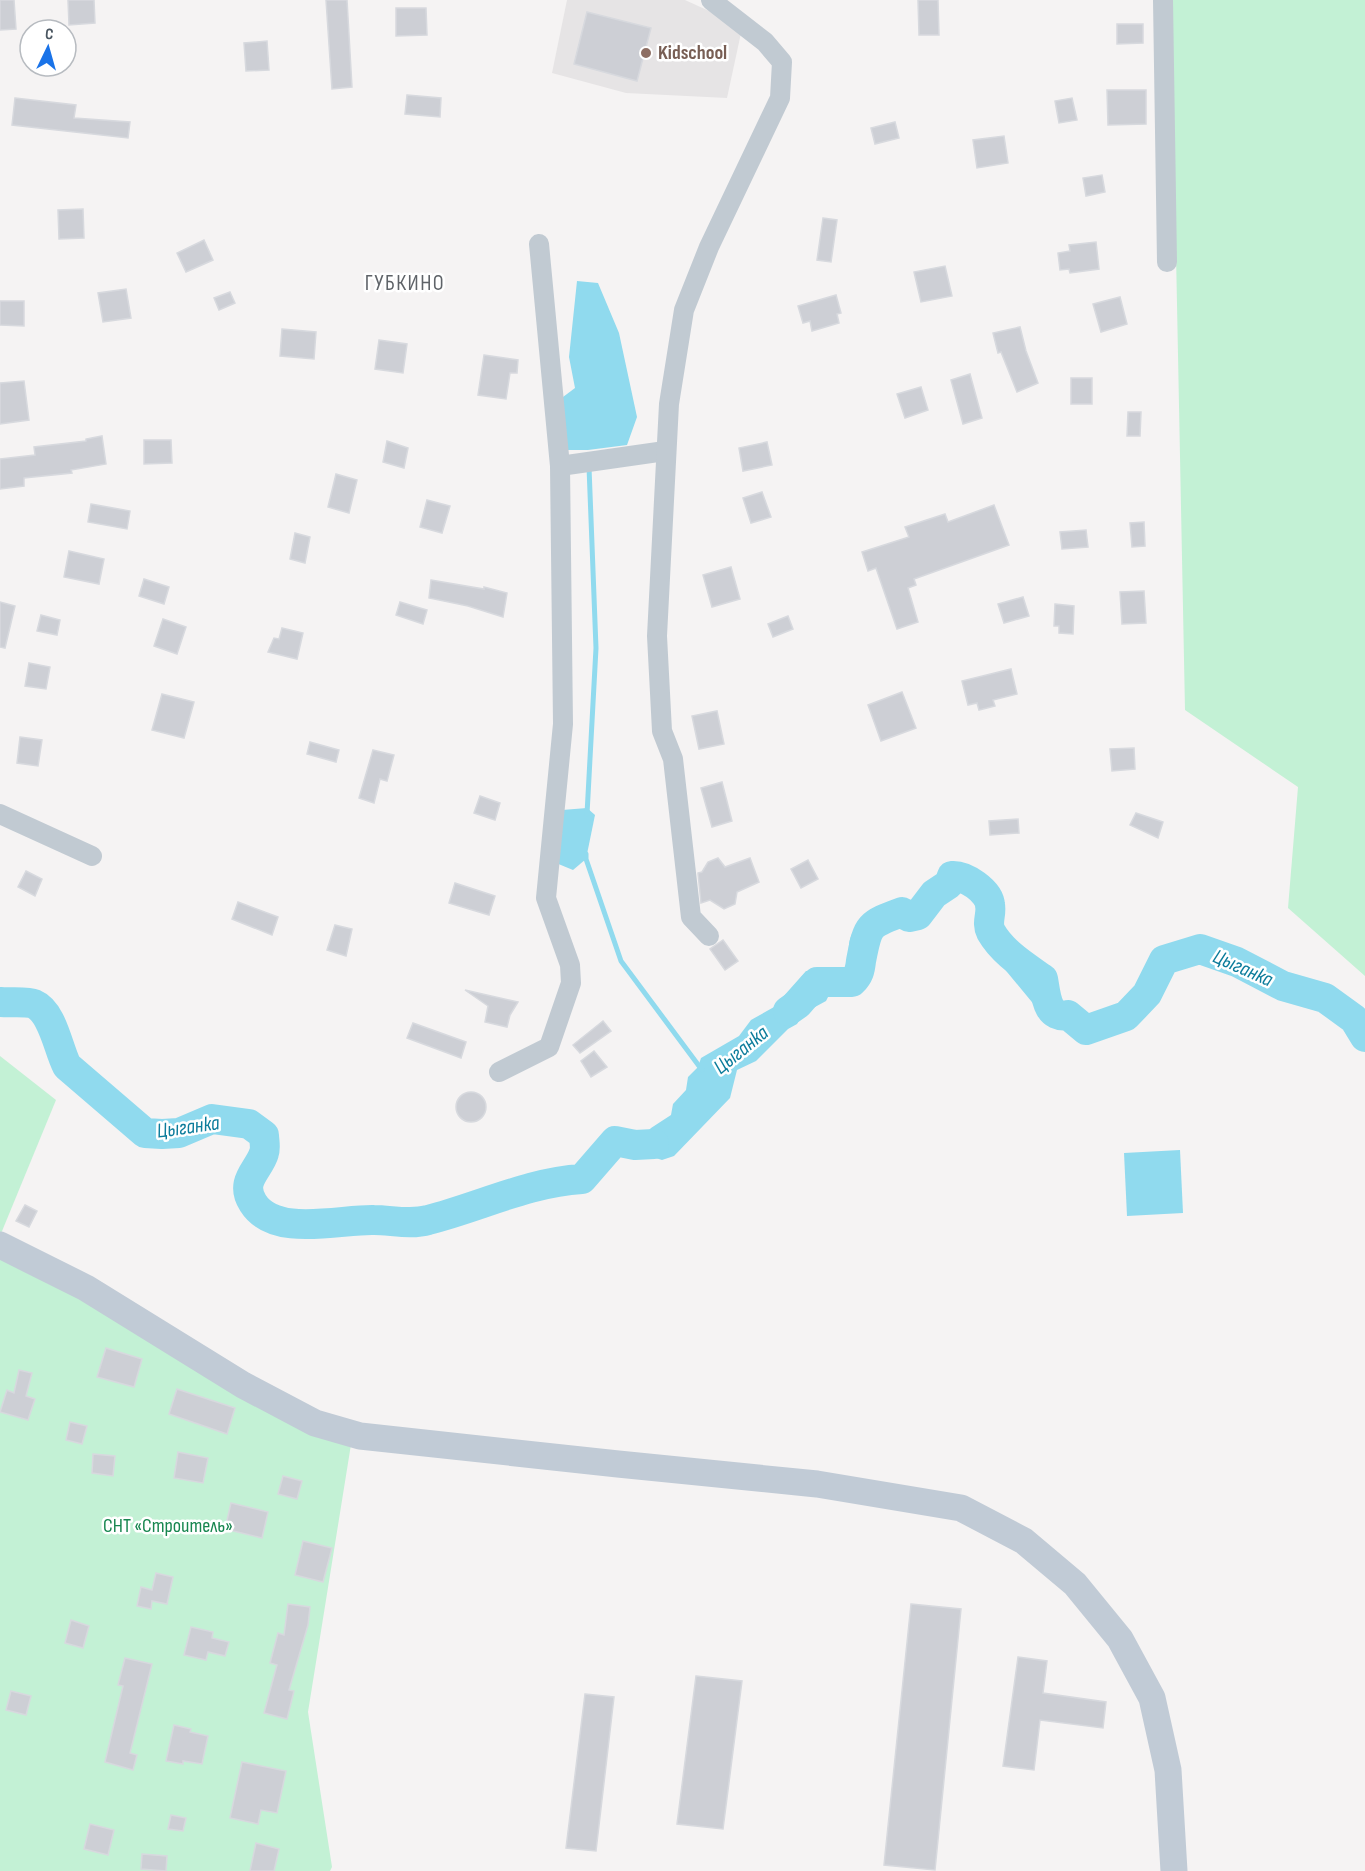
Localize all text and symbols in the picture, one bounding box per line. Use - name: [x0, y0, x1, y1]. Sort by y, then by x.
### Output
- north arrow: [18, 18, 78, 78]
- text: С: [44, 25, 54, 44]
- place label: Kidschool: [658, 41, 727, 65]
- marker: Kidschool: [639, 46, 653, 60]
- district label: ГУБКИНО: [365, 270, 445, 297]
- water label: Цыганка: [1209, 944, 1277, 992]
- water label: Цыганка: [709, 1020, 774, 1080]
- water label: Цыганка: [155, 1110, 221, 1144]
- park label: СНТ «Строитель»: [103, 1514, 233, 1538]

